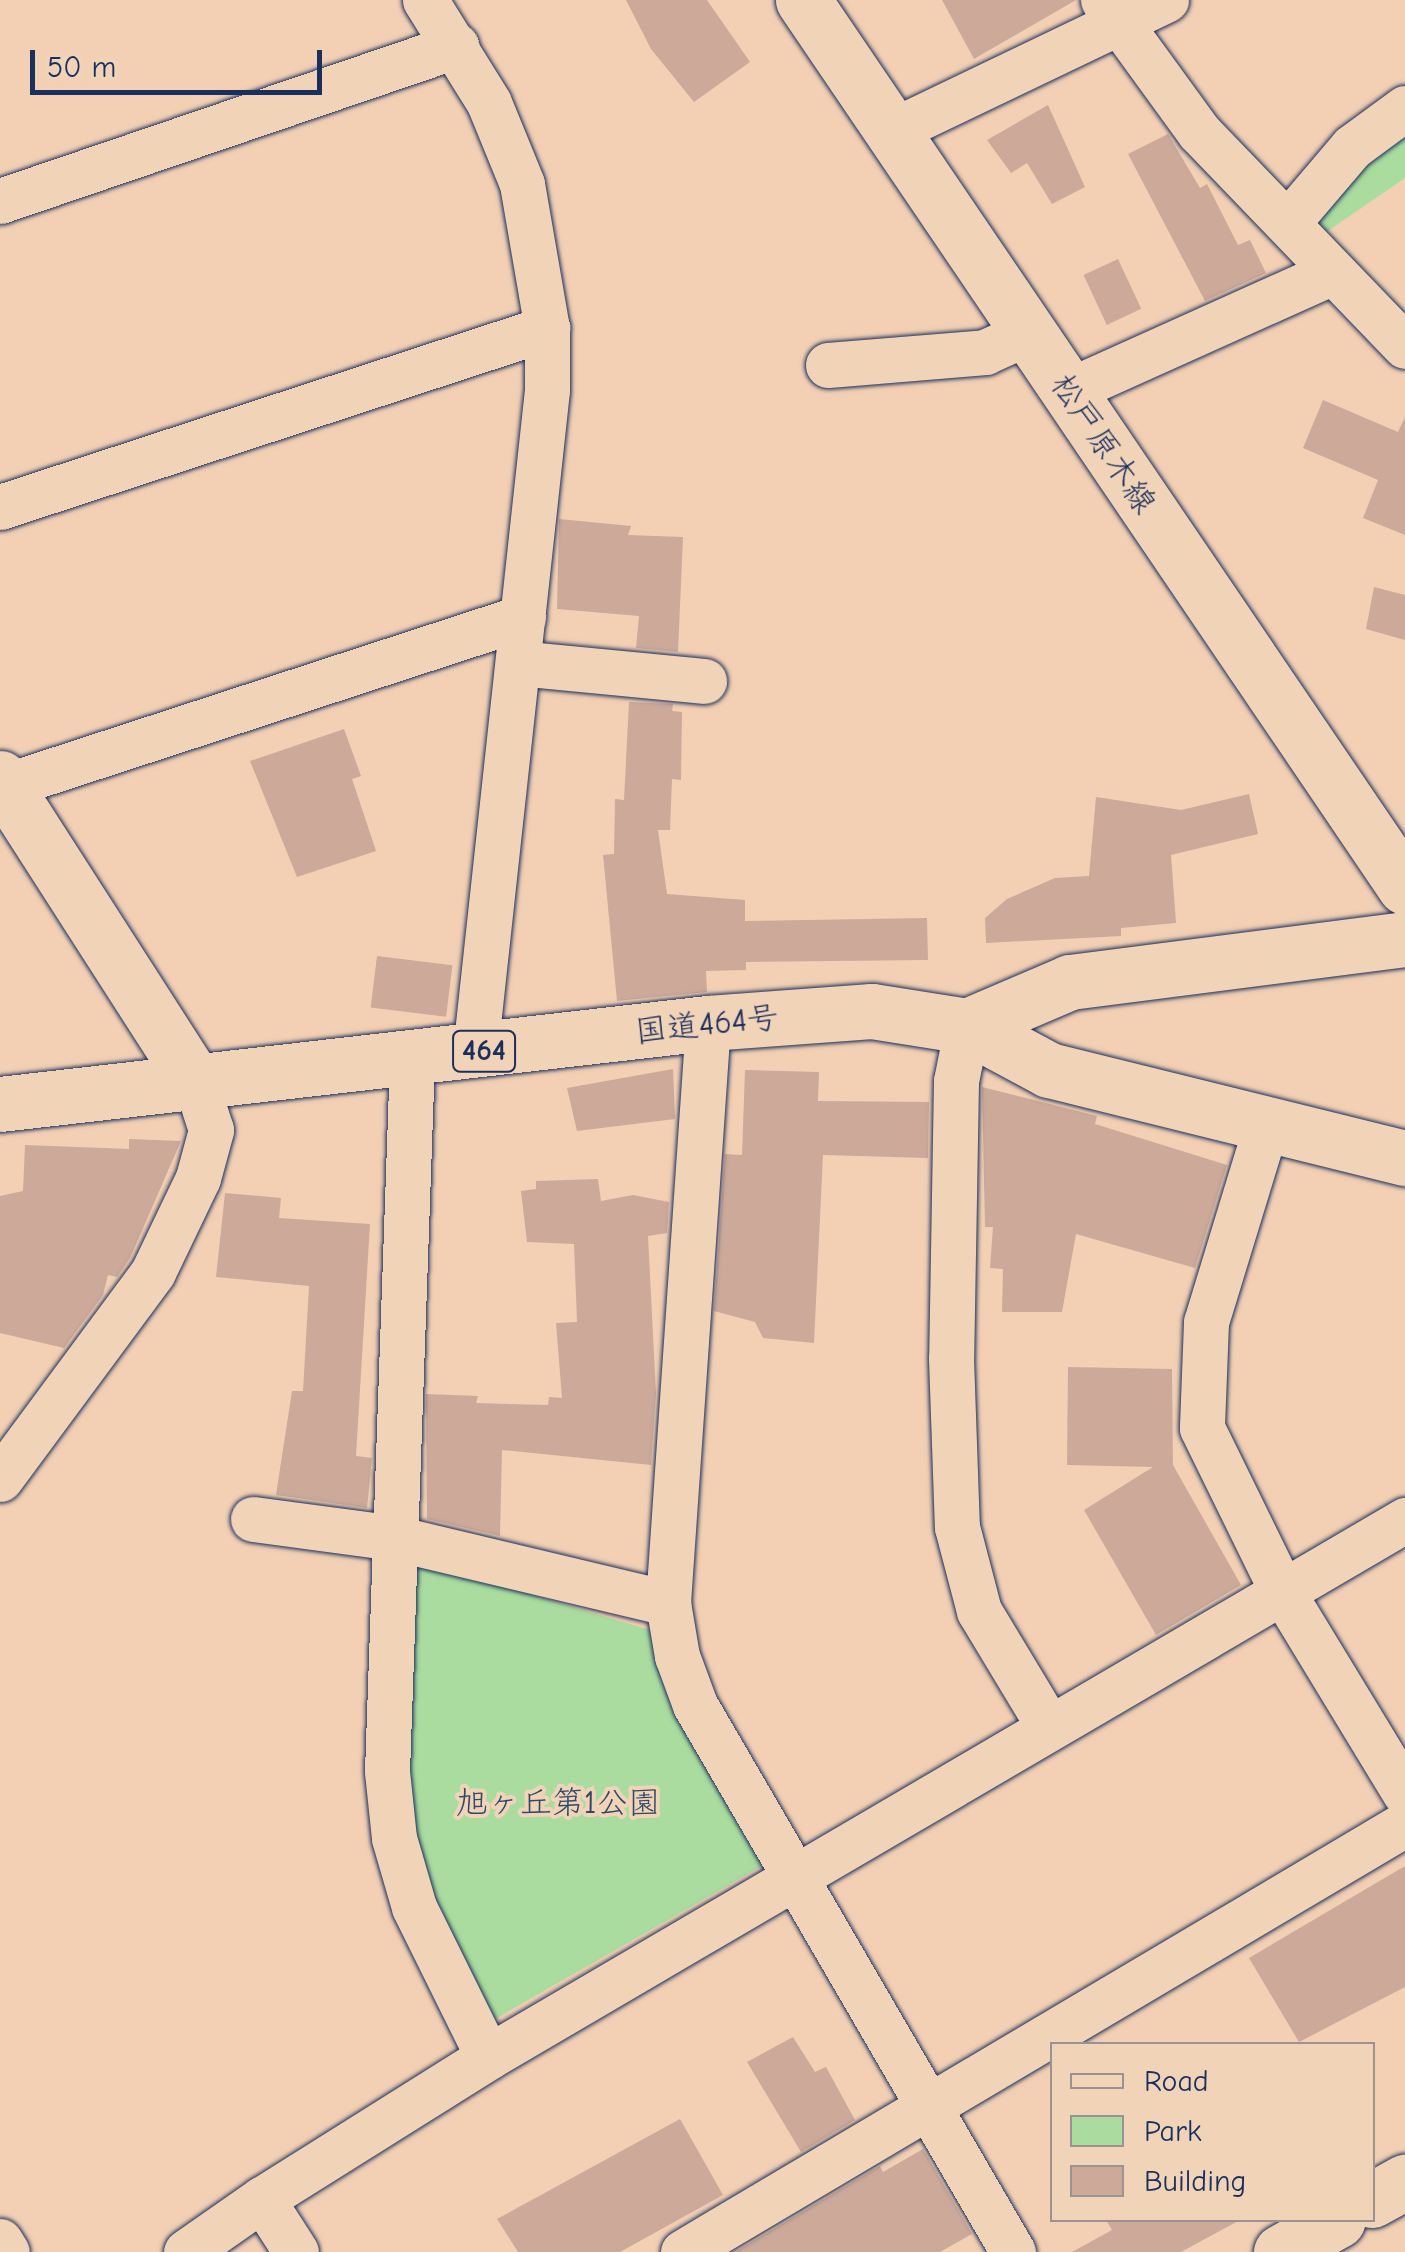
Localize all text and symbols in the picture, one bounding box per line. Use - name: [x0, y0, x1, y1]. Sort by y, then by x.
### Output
- scale bar: [35, 30, 328, 92]
- text: 50 m: [47, 50, 116, 85]
- street label: 松戸原木線: [1042, 367, 1164, 521]
- street label: 国道464号: [633, 998, 781, 1052]
- road number: 464: [452, 1026, 516, 1076]
- park label: 旭ヶ丘第1公園: [456, 1784, 660, 1822]
- legend: [1050, 2042, 1375, 2222]
- text: Road: [1144, 2064, 1209, 2099]
- text: Park: [1144, 2114, 1201, 2149]
- text: Building: [1144, 2164, 1247, 2199]

